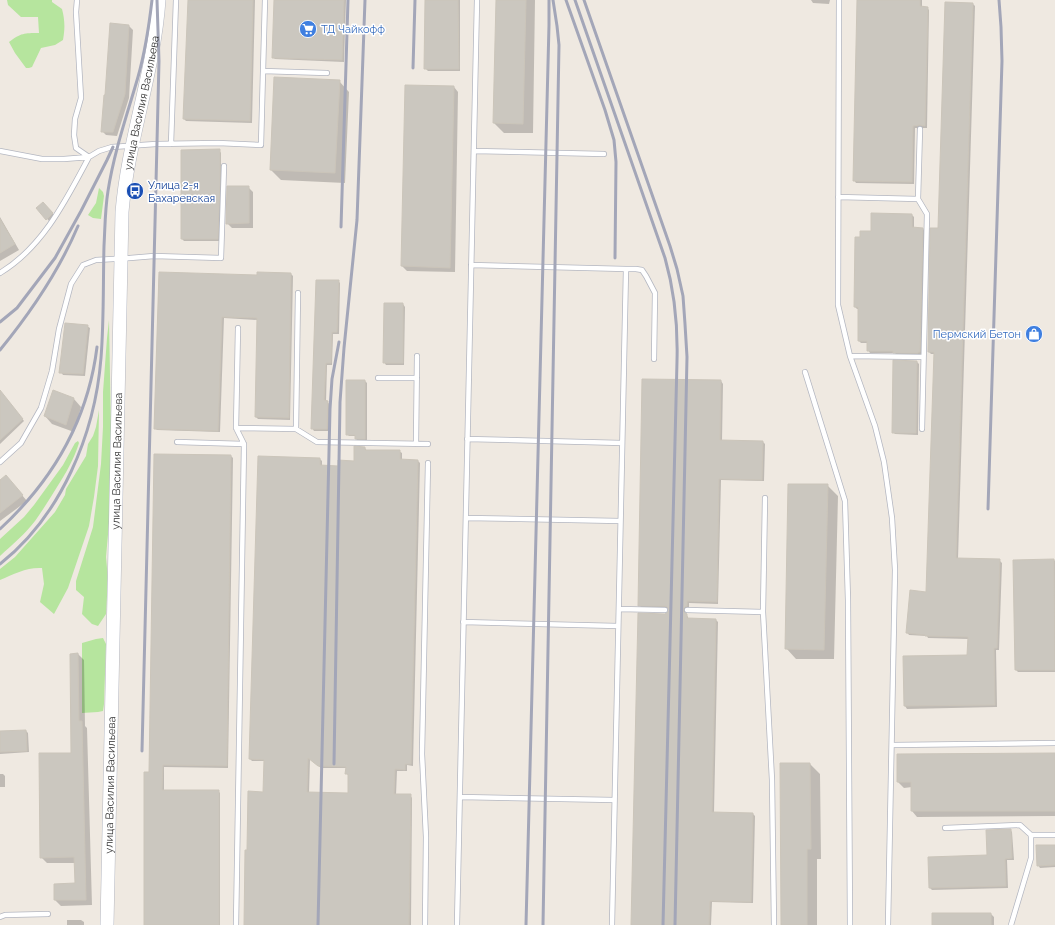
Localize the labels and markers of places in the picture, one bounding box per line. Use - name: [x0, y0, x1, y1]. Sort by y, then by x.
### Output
- supermarket icon: ТД Чайкофф: [298, 19, 318, 39]
- place label: ТД Чайкофф: [321, 23, 385, 36]
- place label: Улица 2-я Бахаревская: [148, 179, 215, 205]
- bus stop icon: Улица 2-я Бахаревская: [125, 181, 145, 201]
- shop icon: Пермский Бетон: [1024, 324, 1044, 344]
- place label: Пермский Бетон: [933, 328, 1021, 341]

